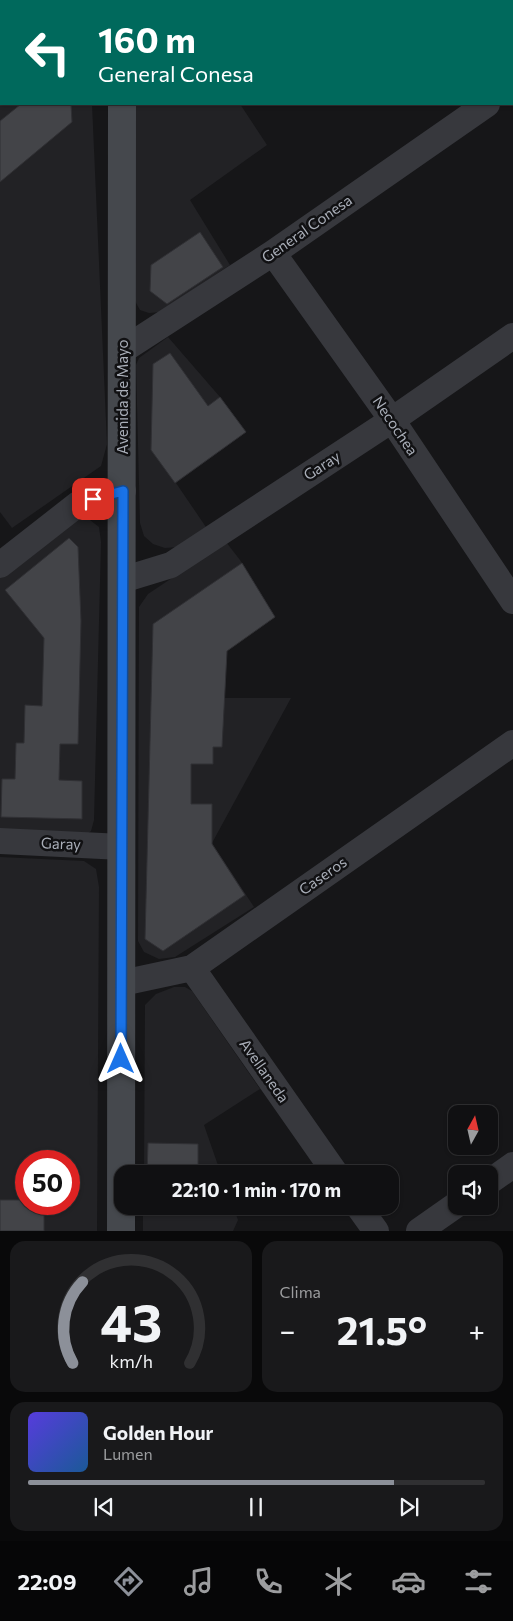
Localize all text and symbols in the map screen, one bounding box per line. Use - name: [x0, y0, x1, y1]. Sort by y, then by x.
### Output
- text: 160 m: [98, 17, 196, 60]
- icon: left: [15, 20, 80, 85]
- text: General Conesa: [98, 60, 254, 87]
- street label: General Conesa: [258, 190, 355, 266]
- street label: Avenida de Mayo: [113, 340, 131, 454]
- street label: Necochea: [370, 392, 422, 458]
- street label: Garay: [300, 447, 343, 484]
- pin: [72, 478, 114, 520]
- icon: arrive: [79, 485, 107, 513]
- street label: Garay: [41, 833, 82, 853]
- street label: Caseros: [295, 852, 350, 898]
- position arrow: [94, 1032, 146, 1084]
- street label: Avellaneda: [236, 1035, 293, 1106]
- north arrow: [448, 1105, 498, 1155]
- map controls: [448, 1105, 498, 1215]
- speed limit sign: 50: [15, 1150, 80, 1215]
- button: sound: [448, 1165, 498, 1215]
- text: 22:10 · 1 min · 170 m: [172, 1178, 341, 1201]
- text: Clima: [280, 1282, 321, 1301]
- text: 43: [100, 1289, 162, 1353]
- text: 21.5°: [337, 1306, 427, 1353]
- text: −: [280, 1313, 295, 1347]
- text: +: [469, 1313, 485, 1347]
- text: km/h: [109, 1350, 152, 1372]
- text: Golden Hour: [103, 1421, 213, 1444]
- text: Lumen: [103, 1444, 153, 1463]
- icon: previous: [90, 1493, 118, 1521]
- icon: pause: [242, 1493, 270, 1521]
- icon: next: [395, 1493, 423, 1521]
- icon: directions: [111, 1564, 146, 1599]
- icon: music: [181, 1564, 216, 1599]
- icon: phone: [251, 1564, 286, 1599]
- icon: climate: [321, 1564, 356, 1599]
- icon: car: [391, 1564, 426, 1599]
- icon: filters: [461, 1564, 496, 1599]
- text: 22:09: [17, 1568, 76, 1595]

